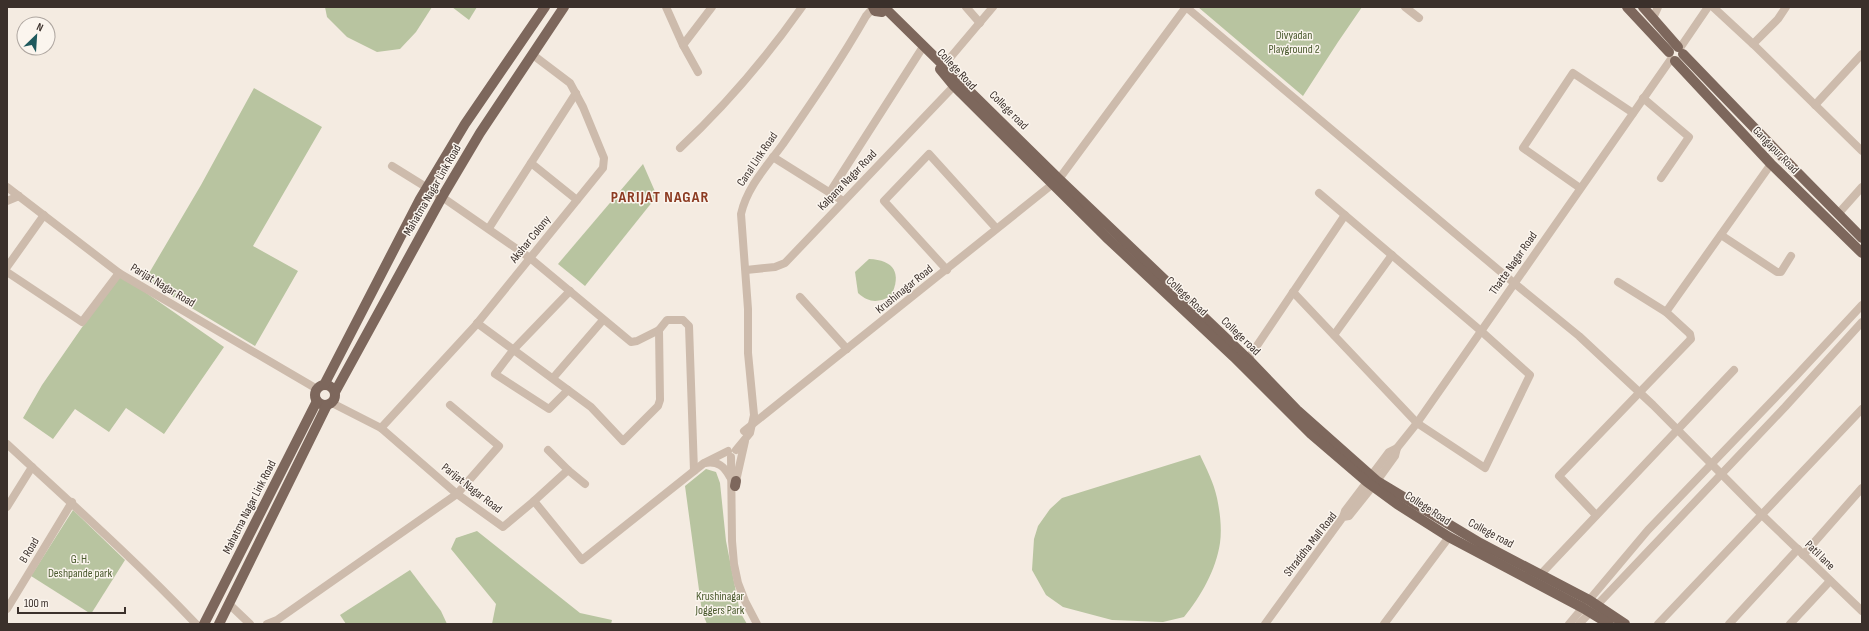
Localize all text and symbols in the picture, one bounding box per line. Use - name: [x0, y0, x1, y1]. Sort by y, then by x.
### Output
- north arrow: [16, 16, 56, 56]
- text: N: [35, 20, 46, 35]
- park label: Divyadan Playground 2: [1268, 28, 1320, 57]
- street label: College Road: [934, 45, 980, 93]
- street label: College road: [986, 88, 1031, 133]
- street label: Gangapur Road: [1749, 123, 1802, 177]
- street label: Canal Link Road: [734, 129, 781, 189]
- street label: Mahatma Nagar Link Road: [400, 142, 465, 239]
- street label: Kalpana Nagar Road: [815, 147, 880, 214]
- district label: PARIJAT NAGAR: [611, 188, 709, 207]
- street label: Akshar Colony: [506, 212, 554, 267]
- street label: Thatte Nagar Road: [1486, 229, 1541, 298]
- street label: Parijat Nagar Road: [128, 260, 198, 311]
- street label: Krushinagar Road: [872, 262, 936, 317]
- street label: College Road: [1163, 273, 1211, 319]
- street label: College road: [1218, 314, 1264, 359]
- street label: Mahatma Nagar Link Road: [219, 458, 280, 557]
- street label: Parijat Nagar Road: [438, 460, 505, 517]
- street label: College Road: [1402, 488, 1453, 529]
- street label: Shraddha Mall Road: [1280, 509, 1340, 580]
- street label: College road: [1465, 515, 1516, 552]
- street label: B Road: [16, 535, 43, 566]
- street label: Patil lane: [1801, 537, 1838, 574]
- park label: G. H. Deshpande park: [48, 552, 113, 581]
- scale bar: [18, 589, 125, 615]
- park label: Krushinagar Joggers Park: [695, 589, 745, 618]
- text: 100 m: [24, 596, 49, 611]

